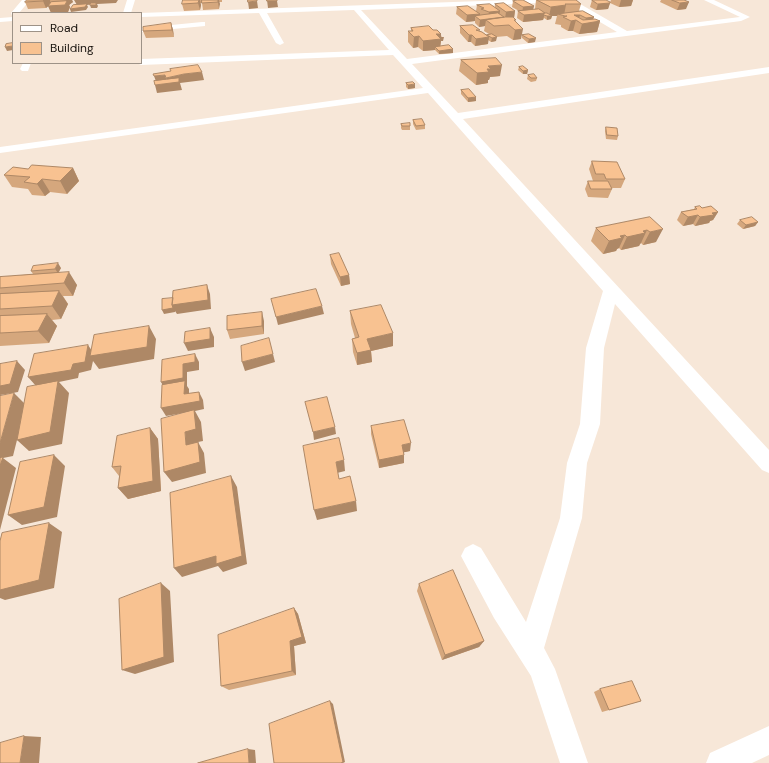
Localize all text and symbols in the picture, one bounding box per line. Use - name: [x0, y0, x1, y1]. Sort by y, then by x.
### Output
- legend: [12, 12, 142, 64]
- text: Road: [50, 20, 78, 36]
- text: Building: [50, 40, 94, 56]

